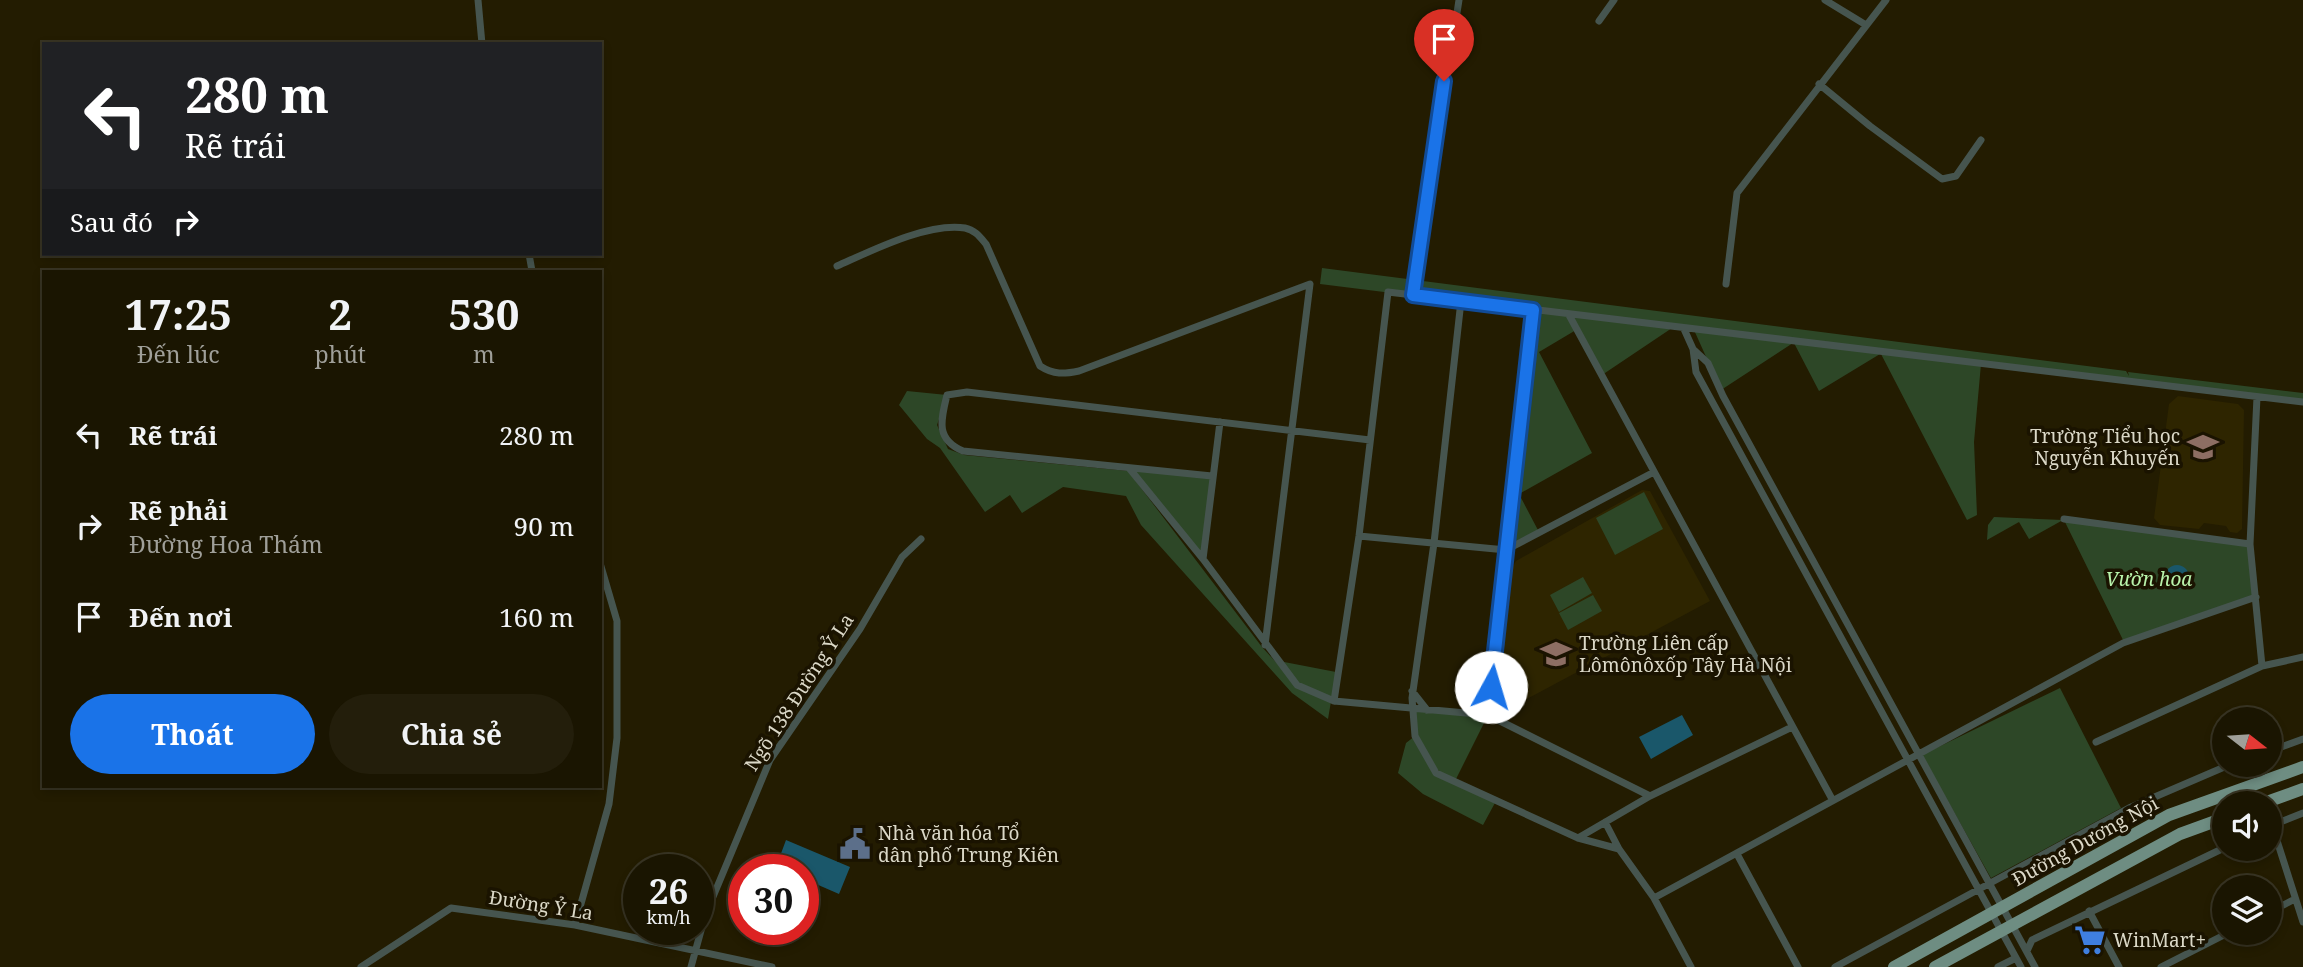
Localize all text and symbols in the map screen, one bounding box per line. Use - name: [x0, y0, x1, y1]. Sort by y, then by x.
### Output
- pin: [1414, 9, 1474, 81]
- icon: arrive: [1425, 20, 1463, 58]
- text: 280 m: [185, 61, 329, 127]
- icon: left: [70, 70, 161, 161]
- text: Rẽ trái: [185, 124, 285, 167]
- icon: right: [167, 203, 205, 241]
- text: Sau đó: [70, 204, 153, 240]
- text: 17:25: [124, 285, 232, 342]
- text: 2: [328, 285, 352, 342]
- text: 530: [448, 285, 520, 342]
- text: Đến lúc: [137, 338, 220, 370]
- text: phút: [315, 338, 366, 370]
- text: m: [473, 338, 495, 370]
- icon: left: [70, 416, 108, 454]
- text: Rẽ trái: [129, 417, 218, 453]
- text: 280 m: [499, 417, 574, 453]
- place label: Trường Tiểu học Nguyễn Khuyến: [2030, 423, 2180, 471]
- school or university icon: Trường Tiểu học Nguyễn Khuyến: [2186, 430, 2220, 464]
- text: Rẽ phải: [129, 492, 228, 528]
- icon: right: [70, 507, 108, 545]
- text: 90 m: [514, 508, 574, 544]
- text: Đường Hoa Thám: [129, 528, 323, 560]
- park label: Vườn hoa: [2106, 566, 2192, 592]
- icon: arrive: [70, 598, 108, 636]
- text: Đến nơi: [129, 599, 232, 635]
- text: 160 m: [499, 599, 574, 635]
- street label: Ngõ 138 Đường Ỷ La: [738, 608, 860, 776]
- place label: Trường Liên cấp Lômônôxốp Tây Hà Nội: [1579, 630, 1792, 678]
- school or university icon: Trường Liên cấp Lômônôxốp Tây Hà Nội: [1539, 637, 1573, 671]
- position arrow: [1454, 650, 1528, 724]
- button: Thoát: [70, 694, 315, 774]
- button: Chia sẻ: [329, 694, 574, 774]
- north arrow: [2212, 707, 2282, 777]
- map controls: [2212, 707, 2282, 945]
- street label: Đường Dương Nội: [2007, 790, 2163, 892]
- button: sound: [2212, 791, 2282, 861]
- place label: Nhà văn hóa Tổ dân phố Trung Kiên: [878, 820, 1059, 868]
- public building icon: Nhà văn hóa Tổ dân phố Trung Kiên: [838, 827, 872, 861]
- speed limit sign: 30: [728, 854, 819, 945]
- text: 26: [649, 867, 688, 914]
- button: layers: [2212, 875, 2282, 945]
- street label: Đường Ỷ La: [487, 884, 595, 926]
- text: km/h: [646, 905, 691, 929]
- supermarket icon: WinMart+: [2073, 923, 2107, 957]
- place label: WinMart+: [2113, 927, 2206, 953]

